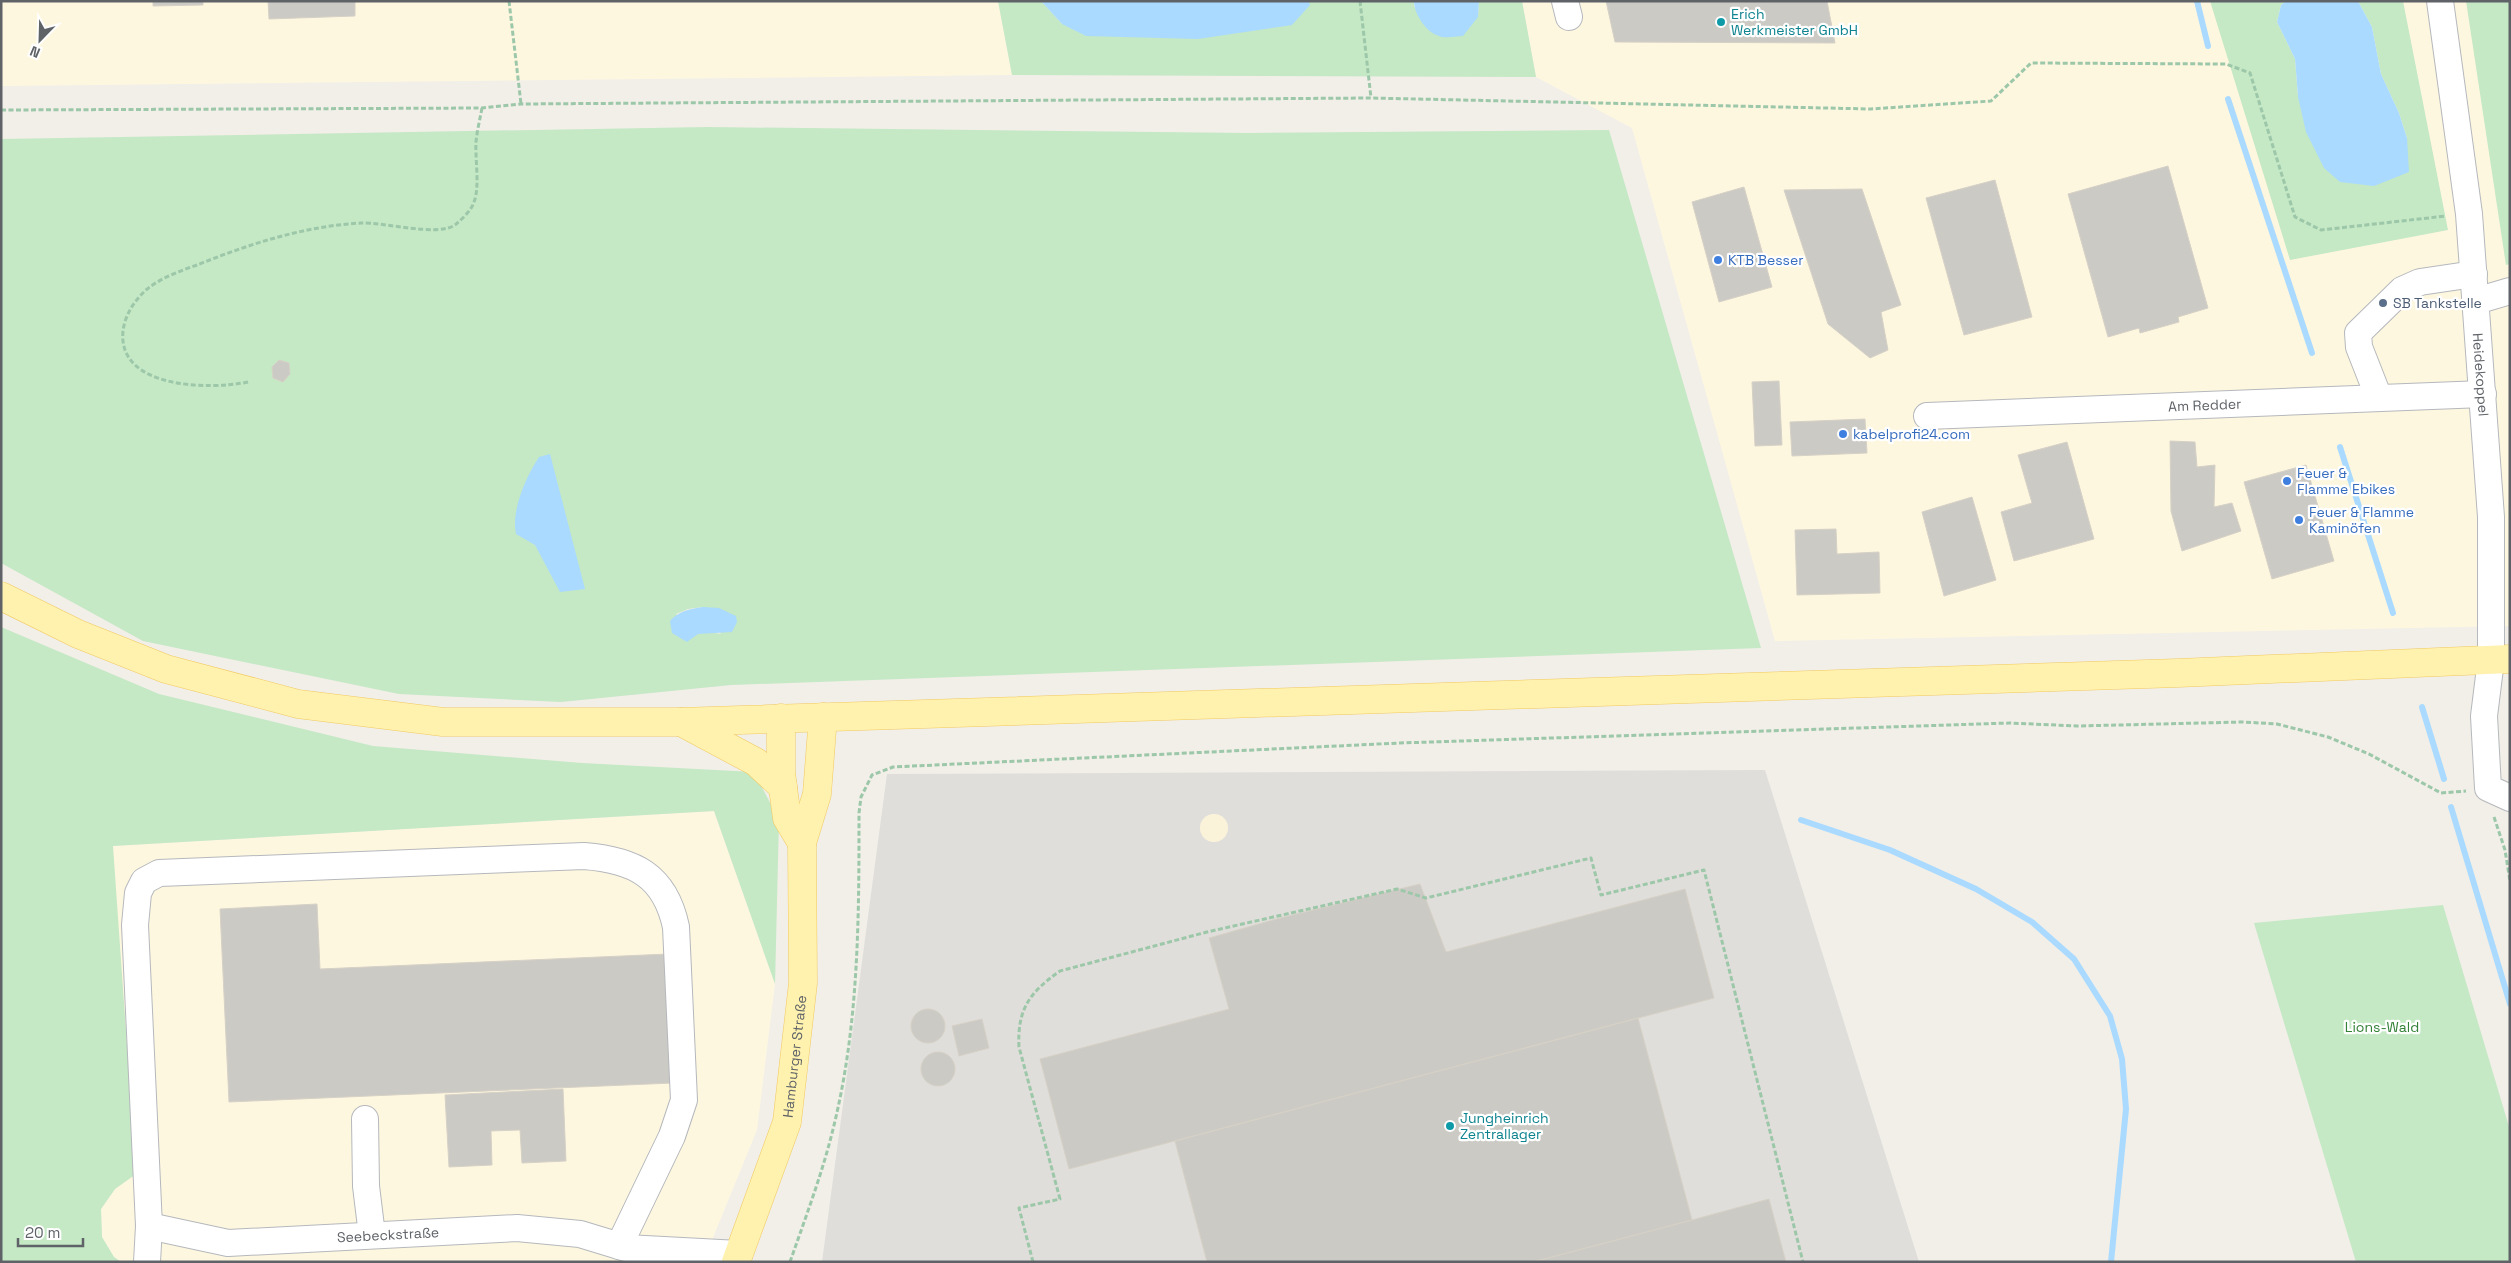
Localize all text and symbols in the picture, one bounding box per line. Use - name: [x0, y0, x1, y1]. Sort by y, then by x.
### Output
- place label: Erich Werkmeister GmbH: [1731, 5, 1858, 39]
- north arrow: [15, 15, 65, 65]
- marker: Erich Werkmeister GmbH: [1715, 16, 1727, 28]
- text: N: [27, 42, 43, 62]
- place label: KTB Besser: [1728, 251, 1804, 269]
- marker: KTB Besser: [1712, 254, 1724, 266]
- place label: SB Tankstelle: [2393, 294, 2482, 312]
- marker: SB Tankstelle: [2377, 297, 2389, 309]
- street label: Heidekoppel: [2469, 332, 2493, 417]
- street label: Am Redder: [2168, 395, 2242, 415]
- place label: kabelprofi24.com: [1853, 425, 1970, 443]
- marker: kabelprofi24.com: [1837, 428, 1849, 440]
- place label: Feuer & Flamme Ebikes: [2297, 464, 2395, 498]
- marker: Feuer & Flamme Ebikes: [2281, 475, 2293, 487]
- place label: Feuer & Flamme Kaminöfen: [2309, 503, 2414, 537]
- marker: Feuer & Flamme Kaminöfen: [2293, 514, 2305, 526]
- street label: Hamburger Straße: [779, 994, 811, 1119]
- park label: Lions-Wald: [2345, 1018, 2419, 1036]
- place label: Jungheinrich Zentrallager: [1460, 1109, 1549, 1143]
- marker: Jungheinrich Zentrallager: [1444, 1120, 1456, 1132]
- scale bar: [18, 1216, 82, 1248]
- text: 20 m: [25, 1223, 60, 1242]
- street label: Seebeckstraße: [337, 1223, 439, 1246]

